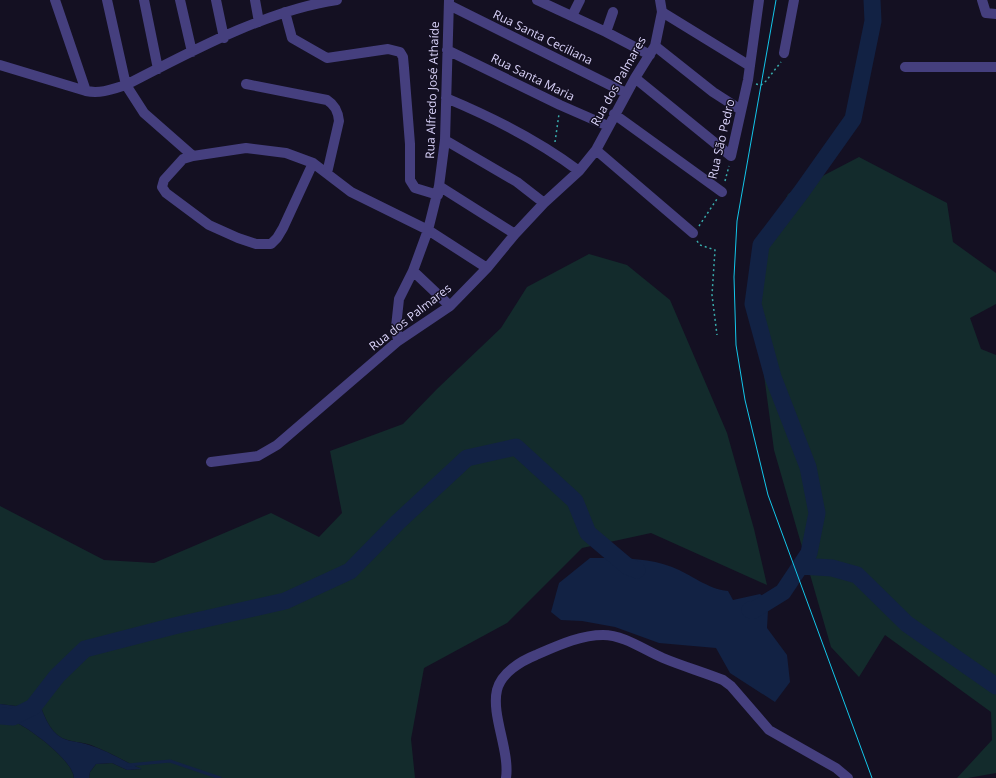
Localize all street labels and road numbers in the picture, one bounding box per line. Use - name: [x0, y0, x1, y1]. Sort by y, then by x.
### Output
- street label: Rua Santa Ceciliana: [490, 5, 596, 69]
- street label: Rua Alfredo José Athaíde: [421, 21, 443, 159]
- street label: Rua dos Palmares: [586, 33, 650, 129]
- street label: Rua Santa Maria: [488, 49, 578, 105]
- street label: Rua São Pedro: [704, 97, 738, 181]
- street label: Rua dos Palmares: [365, 279, 455, 354]

